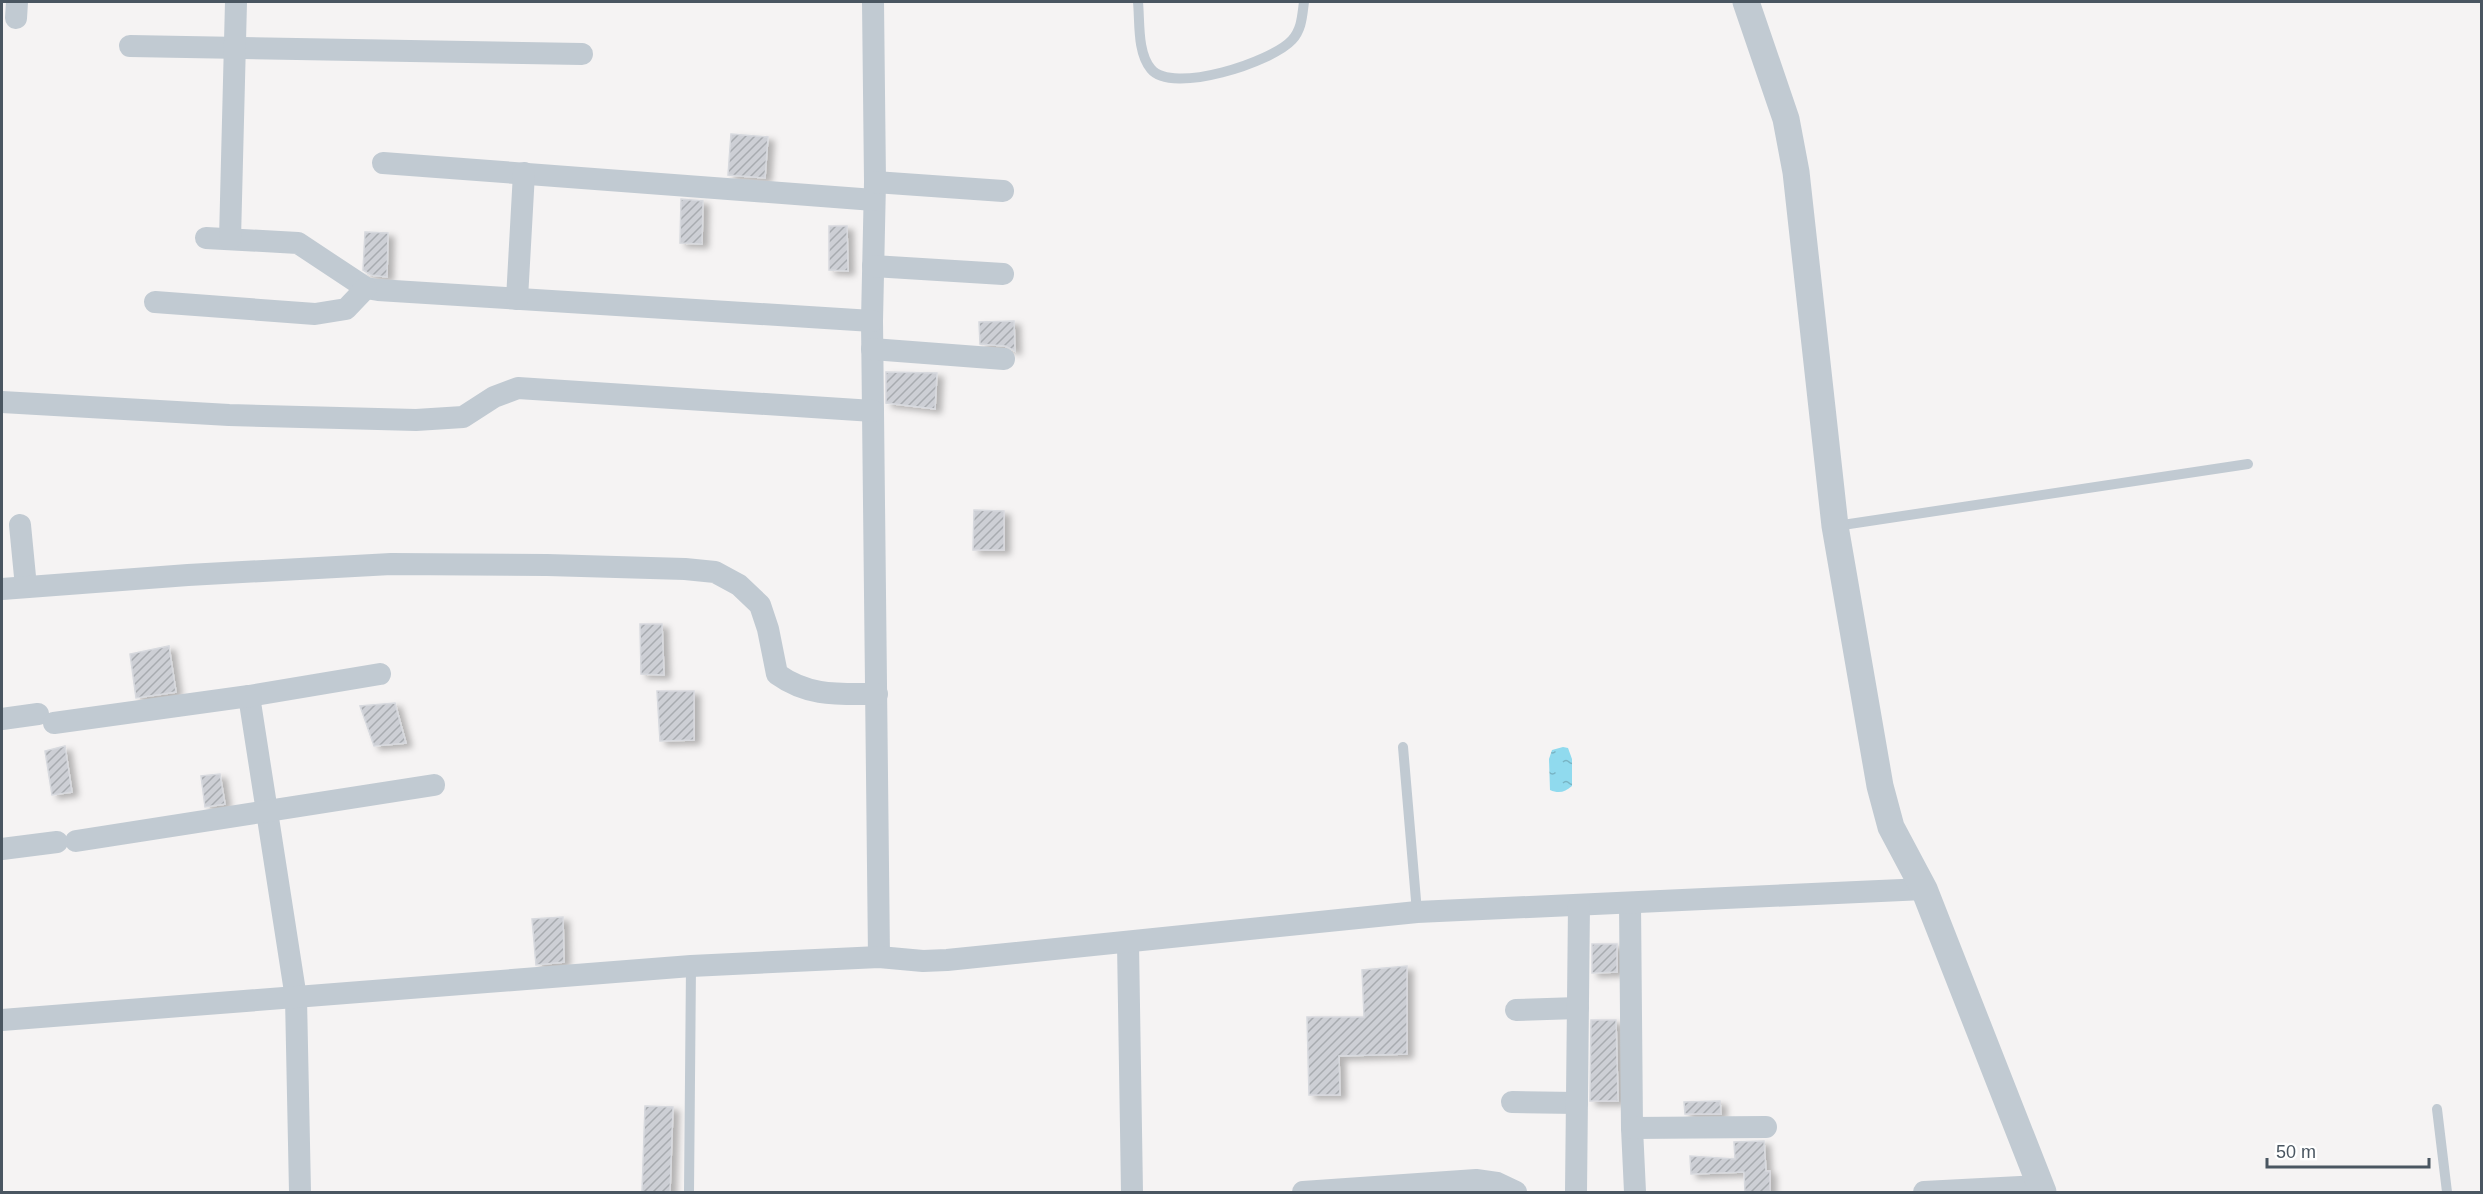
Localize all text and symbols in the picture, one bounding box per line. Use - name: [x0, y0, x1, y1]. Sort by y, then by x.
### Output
- scale bar: [2267, 1131, 2429, 1169]
- text: 50 m: [2276, 1142, 2316, 1162]

